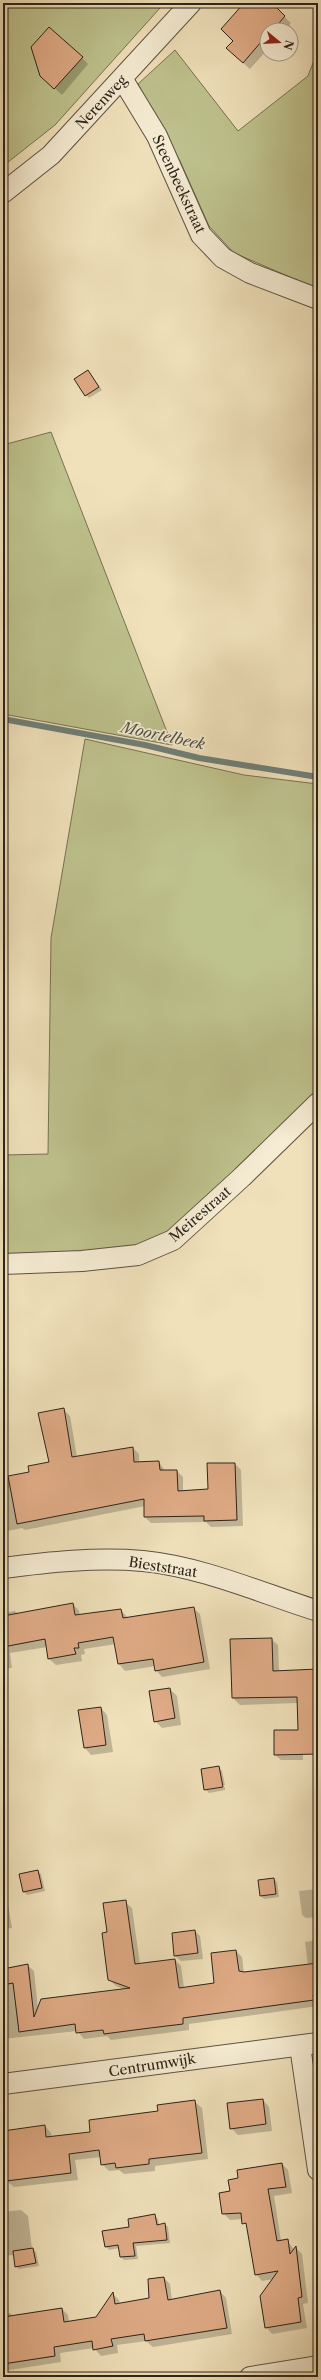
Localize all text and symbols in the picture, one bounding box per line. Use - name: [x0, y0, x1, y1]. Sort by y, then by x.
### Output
- north arrow: [259, 22, 299, 62]
- text: N: [280, 38, 297, 52]
- street label: Nerenweg: [71, 71, 131, 133]
- street label: Steenbeekstraat: [148, 132, 210, 236]
- water label: Moortelbeek: [118, 717, 207, 754]
- street label: Meirestraat: [165, 1182, 235, 1246]
- street label: Bieststraat: [127, 1553, 199, 1581]
- street label: Centrumwijk: [107, 2049, 197, 2081]

